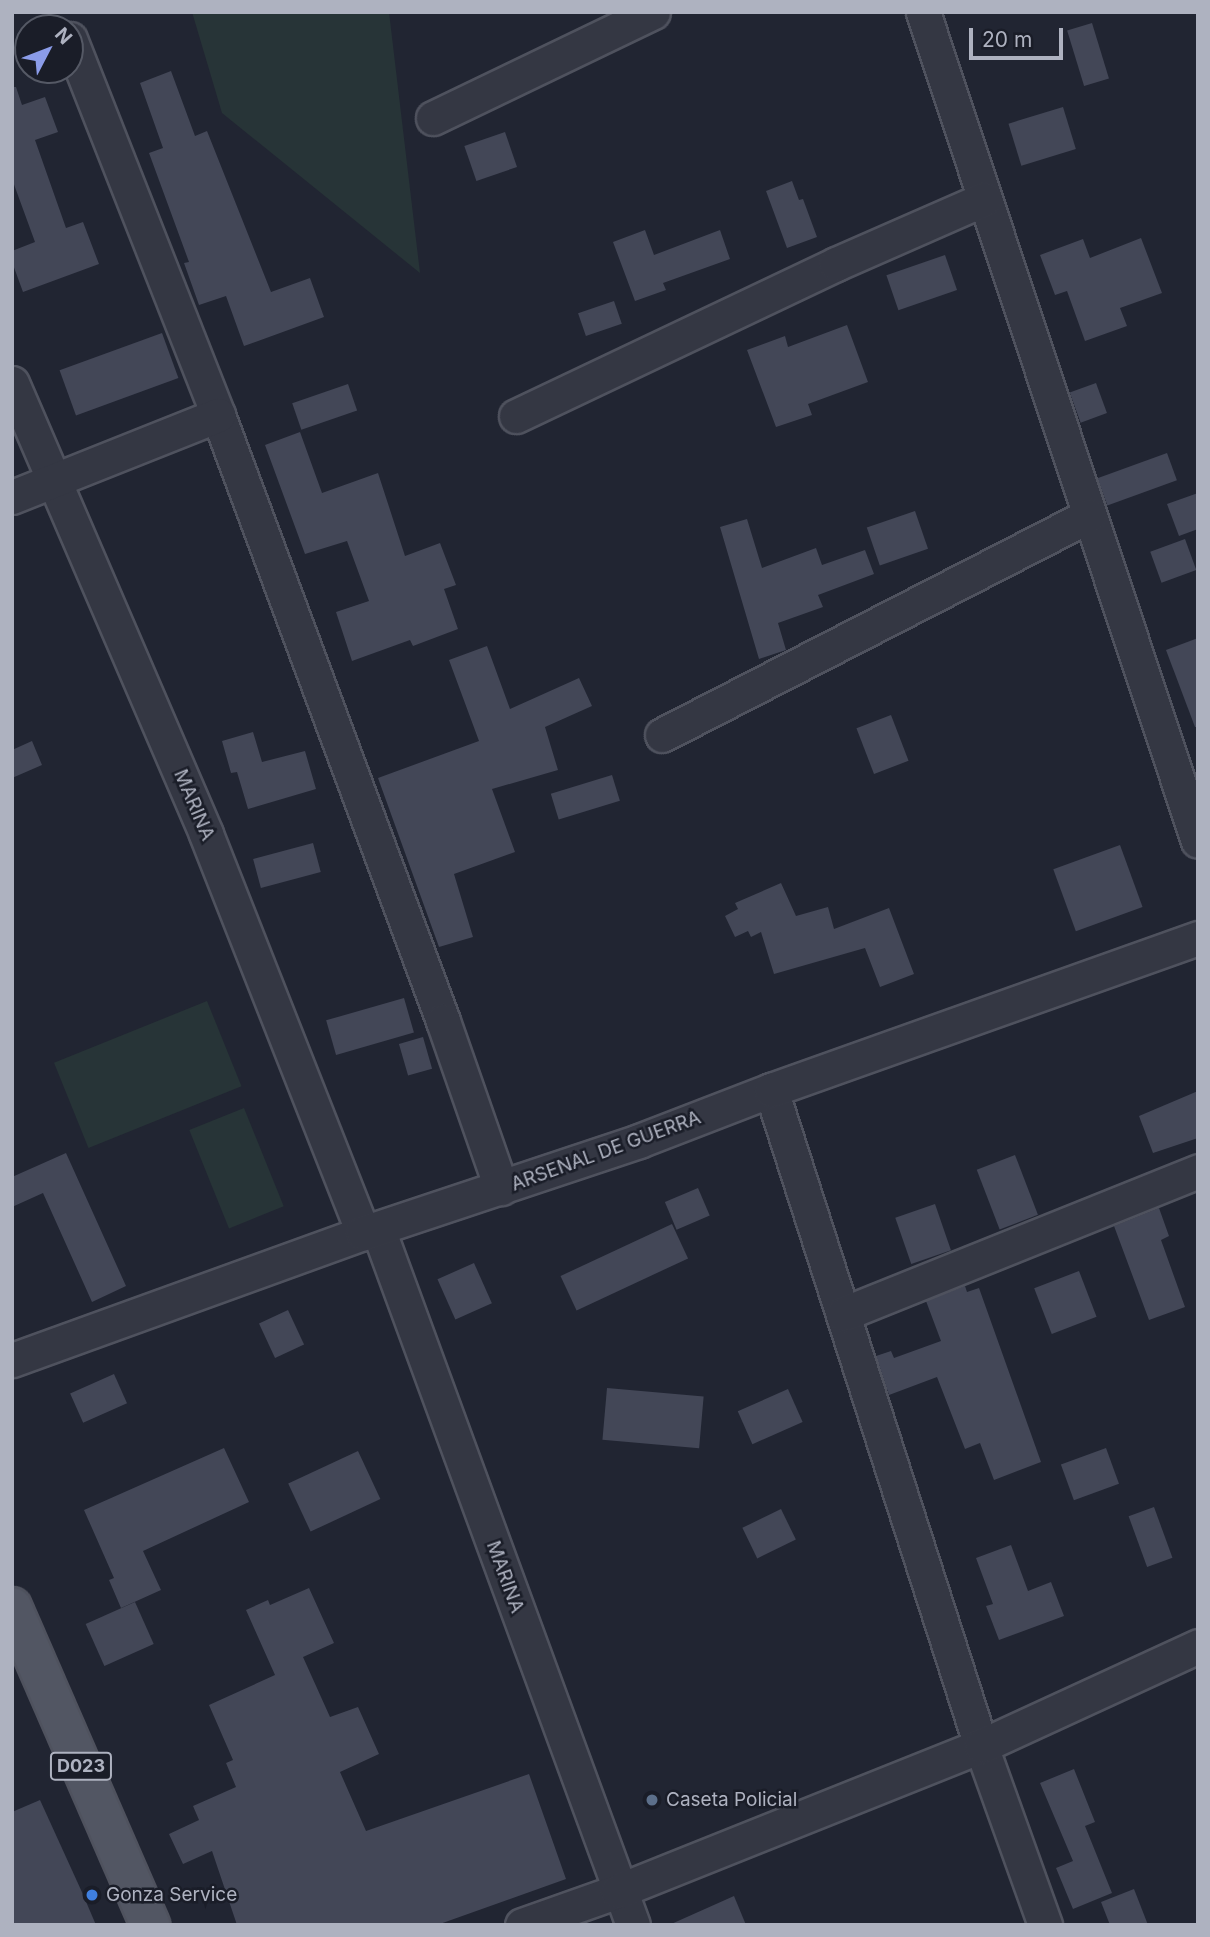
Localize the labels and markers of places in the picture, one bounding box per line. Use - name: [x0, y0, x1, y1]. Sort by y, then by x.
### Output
- place label: Caseta Policial: [666, 1789, 797, 1811]
- marker: Caseta Policial: [644, 1792, 660, 1808]
- place label: Gonza Service: [106, 1884, 237, 1906]
- marker: Gonza Service: [84, 1887, 100, 1903]

